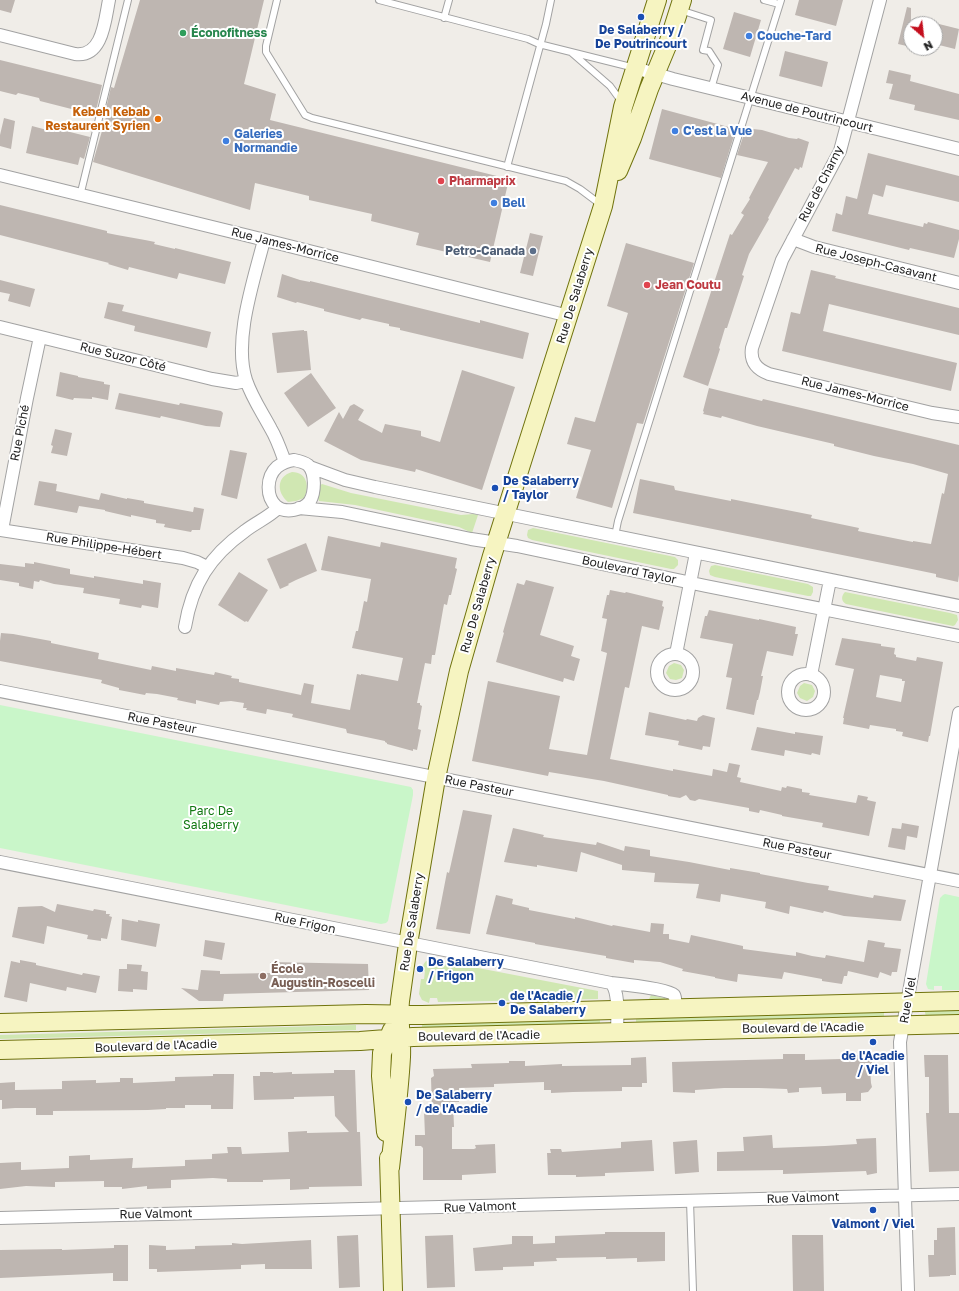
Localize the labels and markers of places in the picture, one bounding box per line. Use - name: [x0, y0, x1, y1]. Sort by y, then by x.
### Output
- marker: De Salaberry / De Poutrincourt: [636, 12, 646, 22]
- place label: De Salaberry / De Poutrincourt: [595, 23, 687, 51]
- place label: Éconofitness: [191, 26, 267, 40]
- marker: Éconofitness: [178, 28, 188, 38]
- place label: Couche-Tard: [757, 29, 831, 43]
- marker: Couche-Tard: [744, 31, 754, 41]
- place label: Kebeh Kebab Restaurent Syrien: [45, 105, 150, 133]
- marker: Kebeh Kebab Restaurent Syrien: [153, 114, 163, 124]
- place label: C'est la Vue: [683, 124, 752, 138]
- marker: C'est la Vue: [670, 126, 680, 136]
- place label: Galeries Normandie: [234, 127, 297, 155]
- marker: Galeries Normandie: [221, 136, 231, 146]
- place label: Pharmaprix: [449, 174, 516, 188]
- marker: Pharmaprix: [436, 176, 446, 186]
- place label: Bell: [502, 196, 526, 210]
- marker: Bell: [489, 198, 499, 208]
- place label: Petro-Canada: [445, 244, 525, 258]
- marker: Petro-Canada: [528, 246, 538, 256]
- place label: Jean Coutu: [655, 278, 721, 292]
- marker: Jean Coutu: [642, 280, 652, 290]
- place label: De Salaberry / Taylor: [503, 474, 579, 502]
- marker: De Salaberry / Taylor: [490, 483, 500, 493]
- place label: De Salaberry / Frigon: [428, 955, 504, 983]
- place label: École Augustin-Roscelli: [271, 962, 375, 990]
- marker: De Salaberry / Frigon: [415, 964, 425, 974]
- marker: École Augustin-Roscelli: [258, 971, 268, 981]
- place label: de l'Acadie / De Salaberry: [510, 989, 586, 1017]
- marker: de l'Acadie / De Salaberry: [497, 998, 507, 1008]
- marker: de l'Acadie / Viel: [868, 1037, 878, 1047]
- place label: de l'Acadie / Viel: [841, 1049, 905, 1077]
- place label: De Salaberry / de l'Acadie: [416, 1088, 492, 1116]
- marker: De Salaberry / de l'Acadie: [403, 1097, 413, 1107]
- marker: Valmont / Viel: [868, 1205, 878, 1215]
- place label: Valmont / Viel: [831, 1217, 915, 1231]

